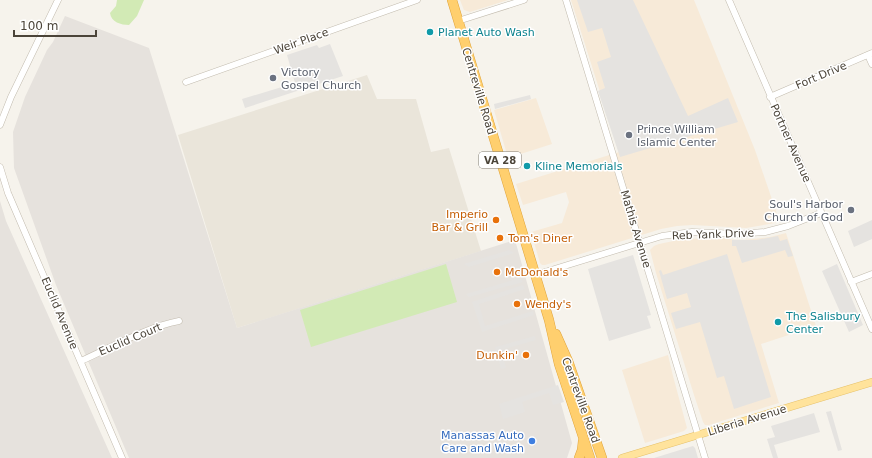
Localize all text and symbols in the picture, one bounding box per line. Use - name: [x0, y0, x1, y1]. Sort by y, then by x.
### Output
- scale bar: [14, 12, 96, 38]
- text: 100 m: [20, 19, 58, 33]
- street label: Weir Place: [272, 25, 331, 57]
- place label: Planet Auto Wash: [438, 26, 535, 39]
- marker: Planet Auto Wash: [425, 27, 435, 37]
- street label: Centreville Road: [459, 46, 498, 136]
- street label: Fort Drive: [794, 59, 849, 92]
- place label: Victory Gospel Church: [281, 66, 361, 92]
- marker: Victory Gospel Church: [268, 73, 278, 83]
- street label: Portner Avenue: [767, 102, 814, 185]
- place label: Prince William Islamic Center: [637, 123, 717, 149]
- marker: Prince William Islamic Center: [624, 130, 634, 140]
- road number: VA 28: [479, 152, 521, 168]
- place label: Kline Memorials: [535, 160, 623, 173]
- marker: Kline Memorials: [522, 161, 532, 171]
- street label: Mathis Avenue: [618, 189, 654, 270]
- place label: Soul's Harbor Church of God: [764, 198, 843, 224]
- marker: Soul's Harbor Church of God: [846, 205, 856, 215]
- place label: Imperio Bar & Grill: [431, 208, 488, 234]
- marker: Imperio Bar & Grill: [491, 215, 501, 225]
- street label: Reb Yank Drive: [672, 227, 755, 242]
- place label: Tom's Diner: [507, 232, 573, 245]
- marker: Tom's Diner: [495, 233, 505, 243]
- place label: McDonald's: [505, 266, 569, 279]
- marker: McDonald's: [492, 267, 502, 277]
- street label: Euclid Avenue: [38, 275, 81, 352]
- place label: Wendy's: [525, 298, 571, 311]
- marker: Wendy's: [512, 299, 522, 309]
- place label: The Salisbury Center: [785, 310, 861, 336]
- marker: The Salisbury Center: [773, 317, 783, 327]
- street label: Euclid Court: [97, 320, 164, 358]
- place label: Dunkin': [476, 349, 518, 362]
- marker: Dunkin': [521, 350, 531, 360]
- street label: Centreville Road: [559, 356, 602, 445]
- street label: Liberia Avenue: [706, 402, 788, 439]
- place label: Manassas Auto Care and Wash: [441, 429, 524, 455]
- marker: Manassas Auto Care and Wash: [527, 436, 537, 446]

